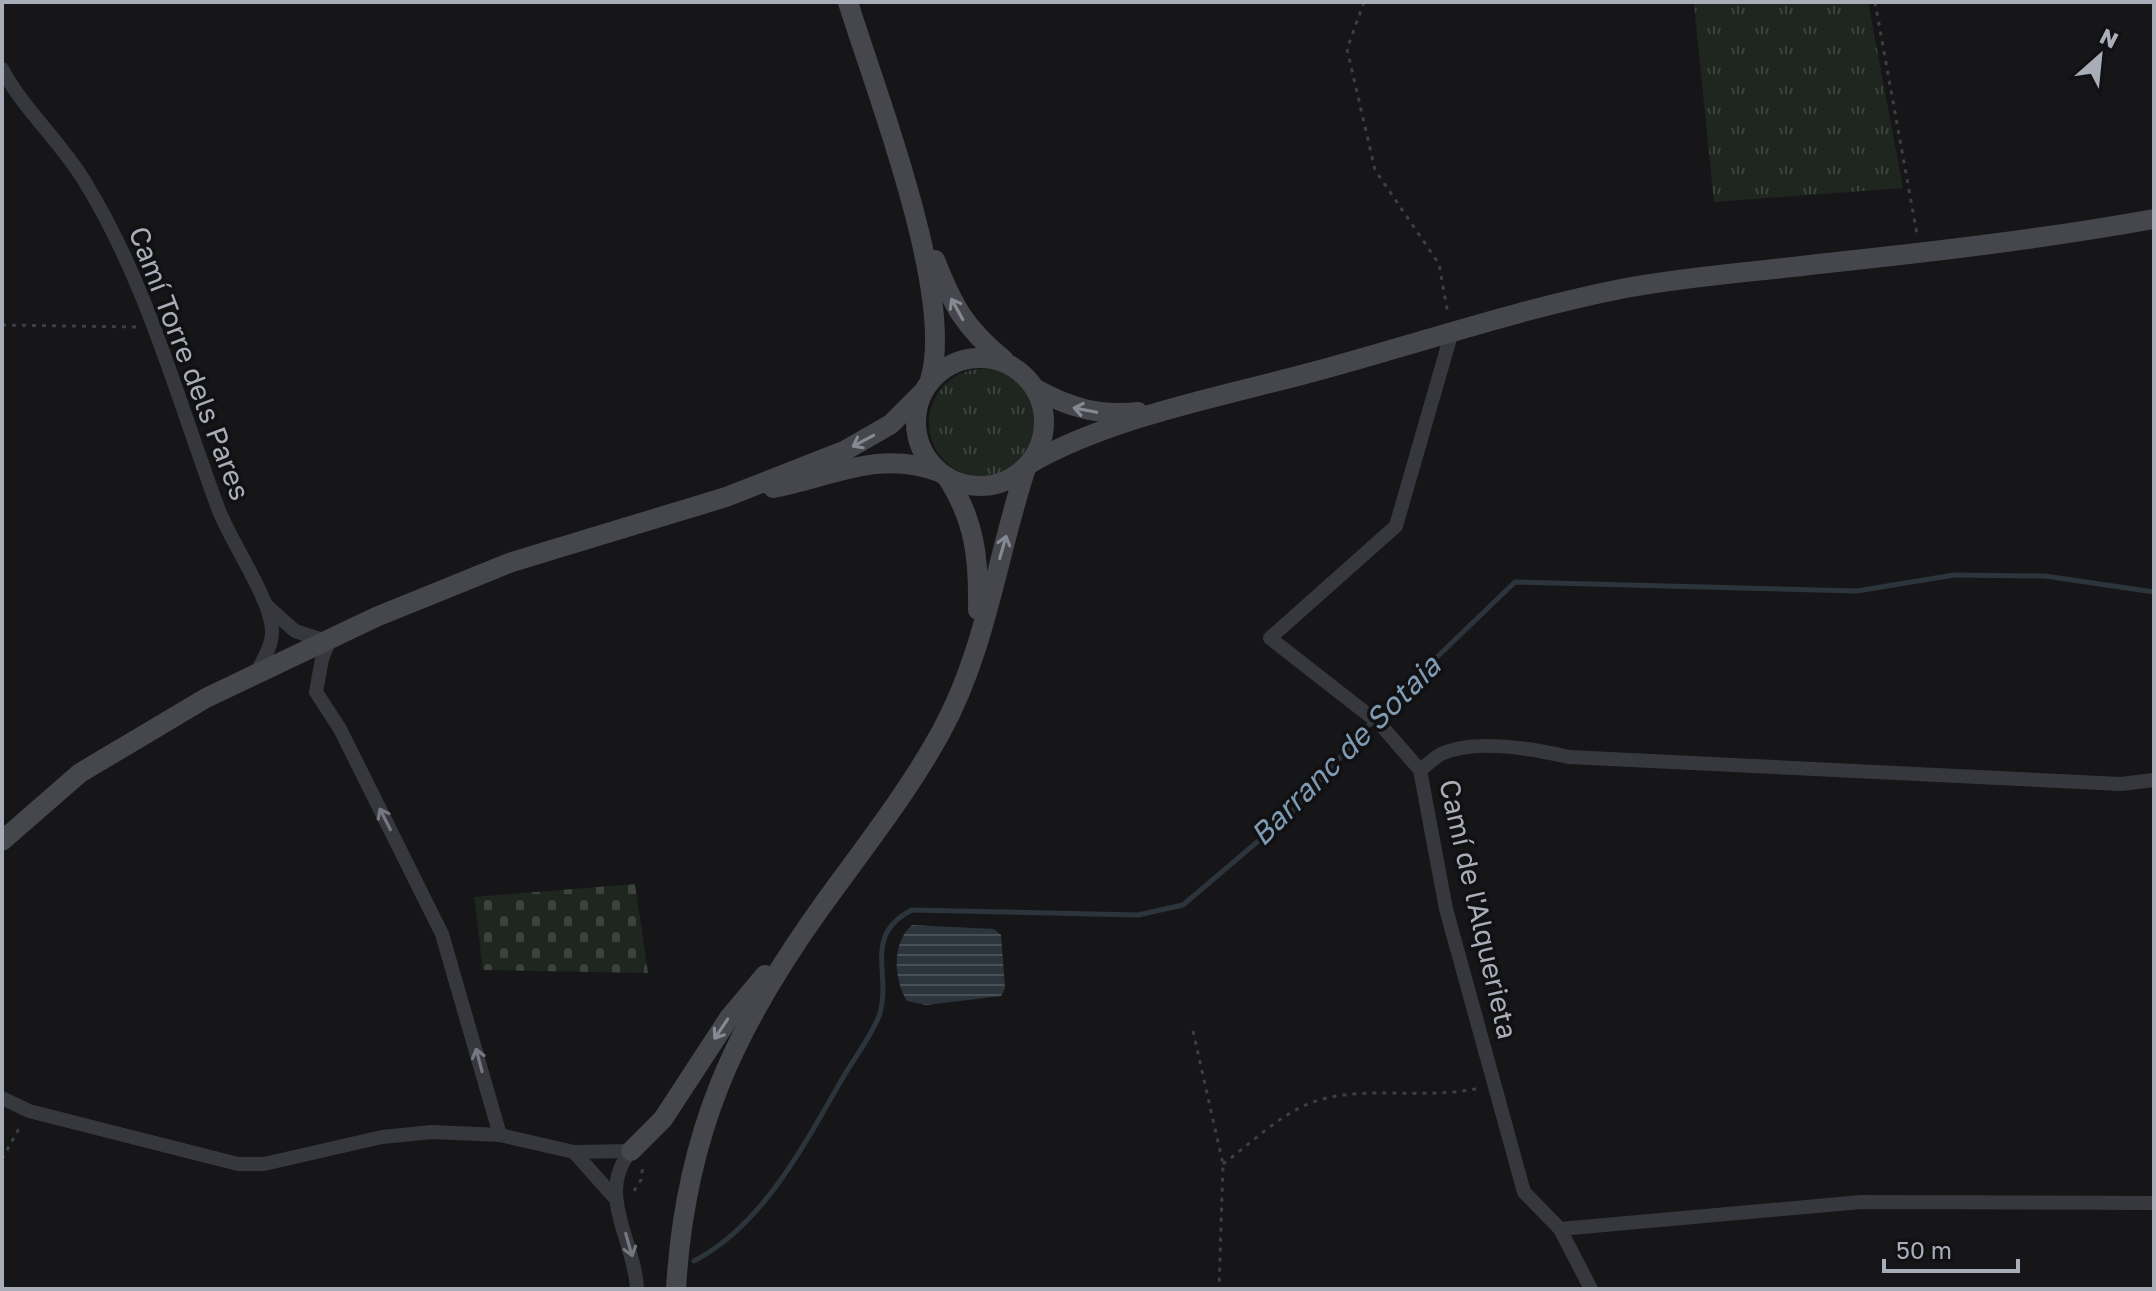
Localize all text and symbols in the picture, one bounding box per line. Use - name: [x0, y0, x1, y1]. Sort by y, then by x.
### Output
- north arrow: [2060, 16, 2140, 96]
- text: N: [2096, 22, 2123, 54]
- street label: Camí Torre dels Pares: [123, 222, 257, 504]
- one-way arrow: [949, 298, 965, 321]
- one-way arrow: [1072, 402, 1098, 417]
- one-way arrow: [852, 433, 875, 449]
- one-way arrow: [996, 535, 1011, 561]
- water label: Barranc de Sotaia: [1243, 647, 1448, 852]
- street label: Camí de l'Alquerieta: [1433, 776, 1525, 1042]
- one-way arrow: [376, 808, 392, 832]
- one-way arrow: [713, 1018, 729, 1040]
- one-way arrow: [471, 1048, 486, 1074]
- scale bar: [1884, 1223, 2018, 1273]
- one-way arrow: [622, 1231, 637, 1257]
- text: 50 m: [1896, 1235, 1952, 1264]

